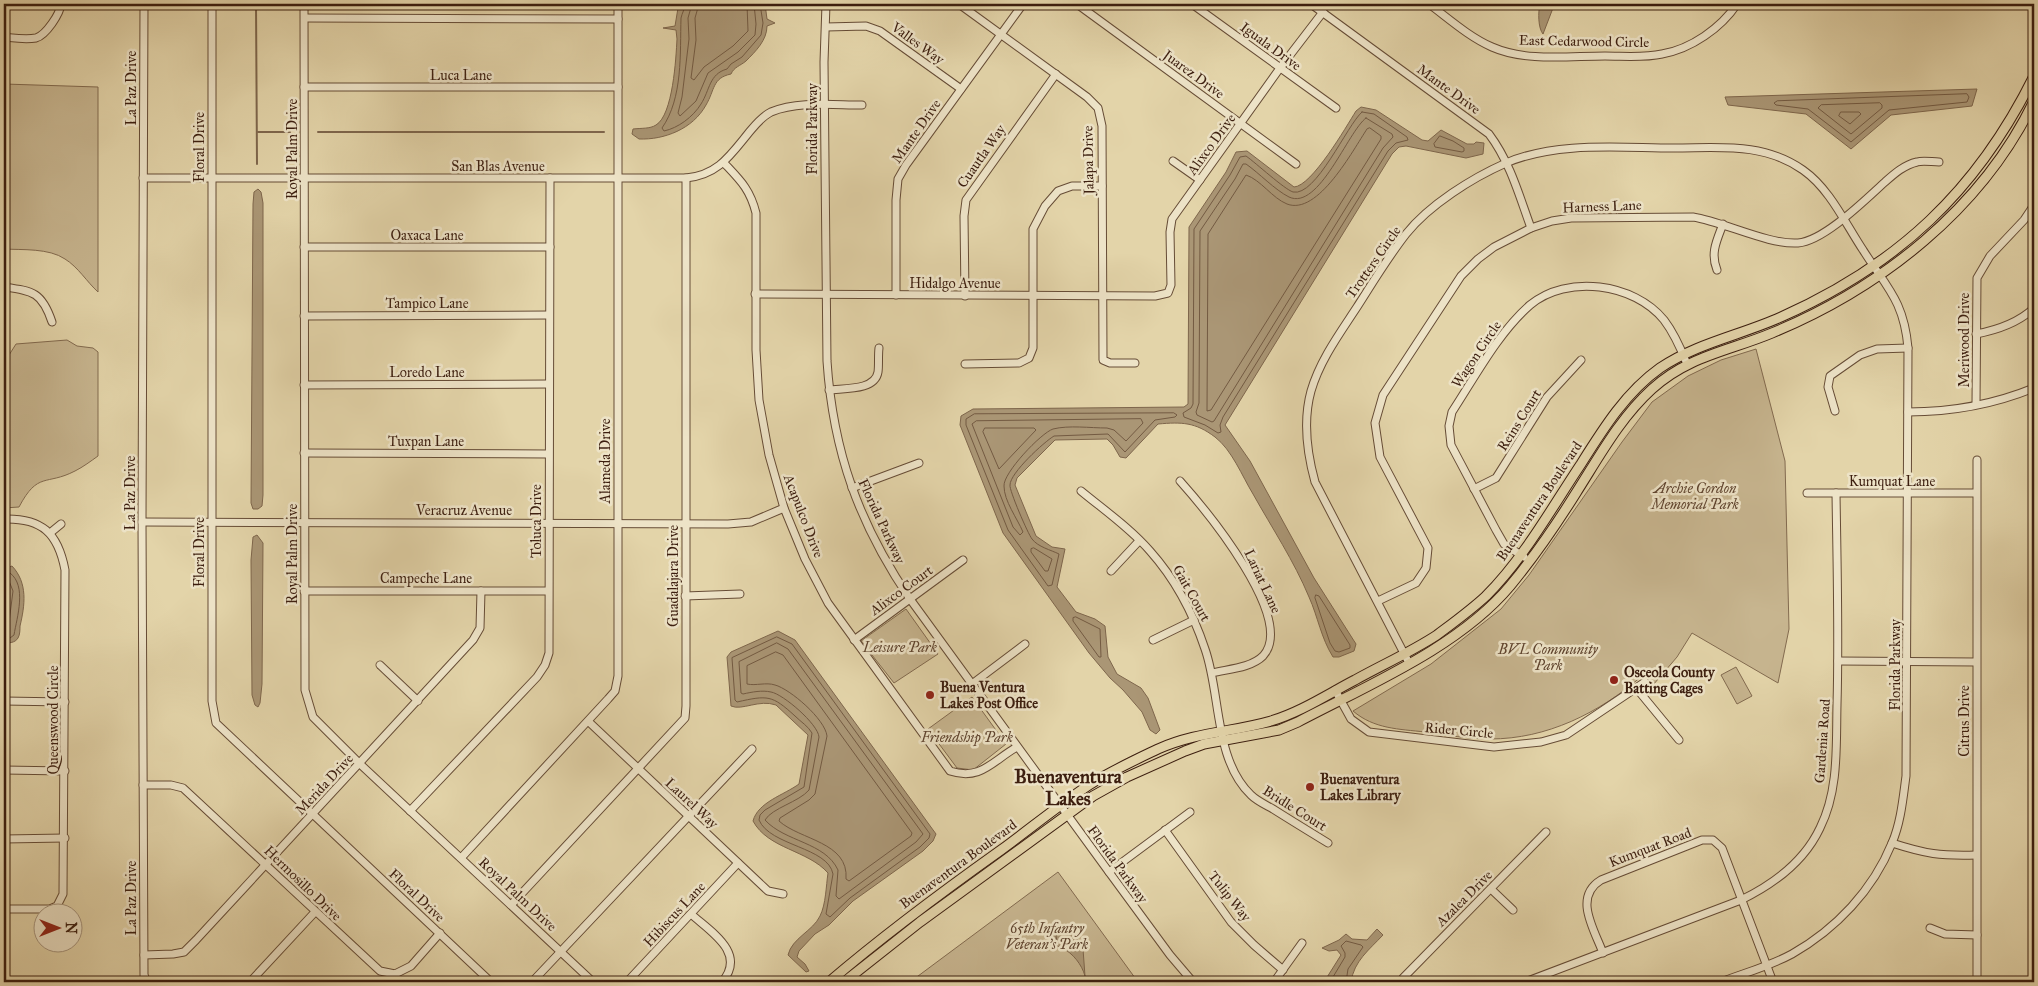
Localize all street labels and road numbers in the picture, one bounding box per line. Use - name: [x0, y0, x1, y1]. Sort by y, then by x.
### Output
- street label: Valles Way: [887, 18, 948, 68]
- street label: Iguala Drive: [1237, 19, 1305, 74]
- street label: East Cedarwood Circle: [1519, 32, 1649, 51]
- street label: Juarez Drive: [1158, 45, 1228, 103]
- street label: La Paz Drive: [123, 50, 140, 125]
- street label: Mante Drive: [1414, 61, 1484, 118]
- street label: Luca Lane: [430, 67, 492, 84]
- street label: Florida Parkway: [804, 83, 821, 175]
- street label: Mante Drive: [888, 96, 945, 166]
- street label: Royal Palm Drive: [284, 99, 301, 199]
- street label: Alixco Drive: [1183, 110, 1239, 179]
- street label: Floral Drive: [191, 112, 208, 182]
- street label: Cuautla Way: [954, 121, 1010, 191]
- street label: Jalapa Drive: [1079, 125, 1099, 197]
- street label: San Blas Avenue: [451, 158, 545, 175]
- street label: Harness Lane: [1562, 197, 1642, 216]
- street label: Trotters Circle: [1342, 223, 1405, 302]
- street label: Oaxaca Lane: [390, 227, 464, 244]
- street label: Hidalgo Avenue: [909, 275, 1001, 292]
- street label: Meriwood Drive: [1956, 292, 1973, 387]
- street label: Tampico Lane: [386, 295, 469, 312]
- street label: Wagon Circle: [1448, 318, 1505, 391]
- street label: Loredo Lane: [389, 364, 465, 381]
- street label: Reins Court: [1494, 386, 1545, 454]
- street label: Alameda Drive: [597, 418, 614, 505]
- street label: Tuxpan Lane: [388, 433, 464, 450]
- street label: Buenaventura Boulevard: [1493, 438, 1586, 564]
- street label: La Paz Drive: [122, 455, 139, 530]
- street label: Acapulco Drive: [779, 471, 827, 560]
- street label: Kumquat Lane: [1849, 473, 1935, 491]
- street label: Florida Parkway: [854, 476, 909, 567]
- street label: Toluca Drive: [528, 484, 545, 558]
- street label: Veracruz Avenue: [415, 502, 512, 519]
- street label: Royal Palm Drive: [284, 504, 301, 604]
- street label: Floral Drive: [191, 517, 208, 587]
- street label: Guadalajara Drive: [665, 525, 682, 627]
- street label: Lariat Lane: [1240, 546, 1285, 616]
- street label: Alixco Court: [866, 562, 936, 620]
- street label: Gait Court: [1169, 562, 1214, 625]
- street label: Campeche Lane: [380, 570, 472, 587]
- street label: Florida Parkway: [1887, 619, 1904, 711]
- street label: Queenswood Circle: [45, 665, 62, 775]
- street label: Citrus Drive: [1956, 685, 1973, 757]
- street label: Gardenia Road: [1811, 698, 1834, 784]
- street label: Rider Circle: [1424, 719, 1494, 742]
- street label: Merida Drive: [292, 750, 357, 818]
- street label: Laurel Way: [662, 774, 722, 833]
- street label: Bridle Court: [1260, 782, 1330, 835]
- street label: Buenaventura Boulevard: [896, 816, 1020, 913]
- street label: Florida Parkway: [1084, 822, 1152, 907]
- street label: Kumquat Road: [1607, 824, 1694, 872]
- street label: Hermosillo Drive: [260, 842, 345, 925]
- street label: Royal Palm Drive: [475, 854, 560, 935]
- street label: La Paz Drive: [123, 860, 140, 935]
- street label: Floral Drive: [385, 865, 448, 926]
- street label: Azalea Drive: [1432, 867, 1496, 931]
- street label: Tulip Way: [1205, 868, 1255, 925]
- street label: Hibiscus Lane: [640, 878, 709, 950]

